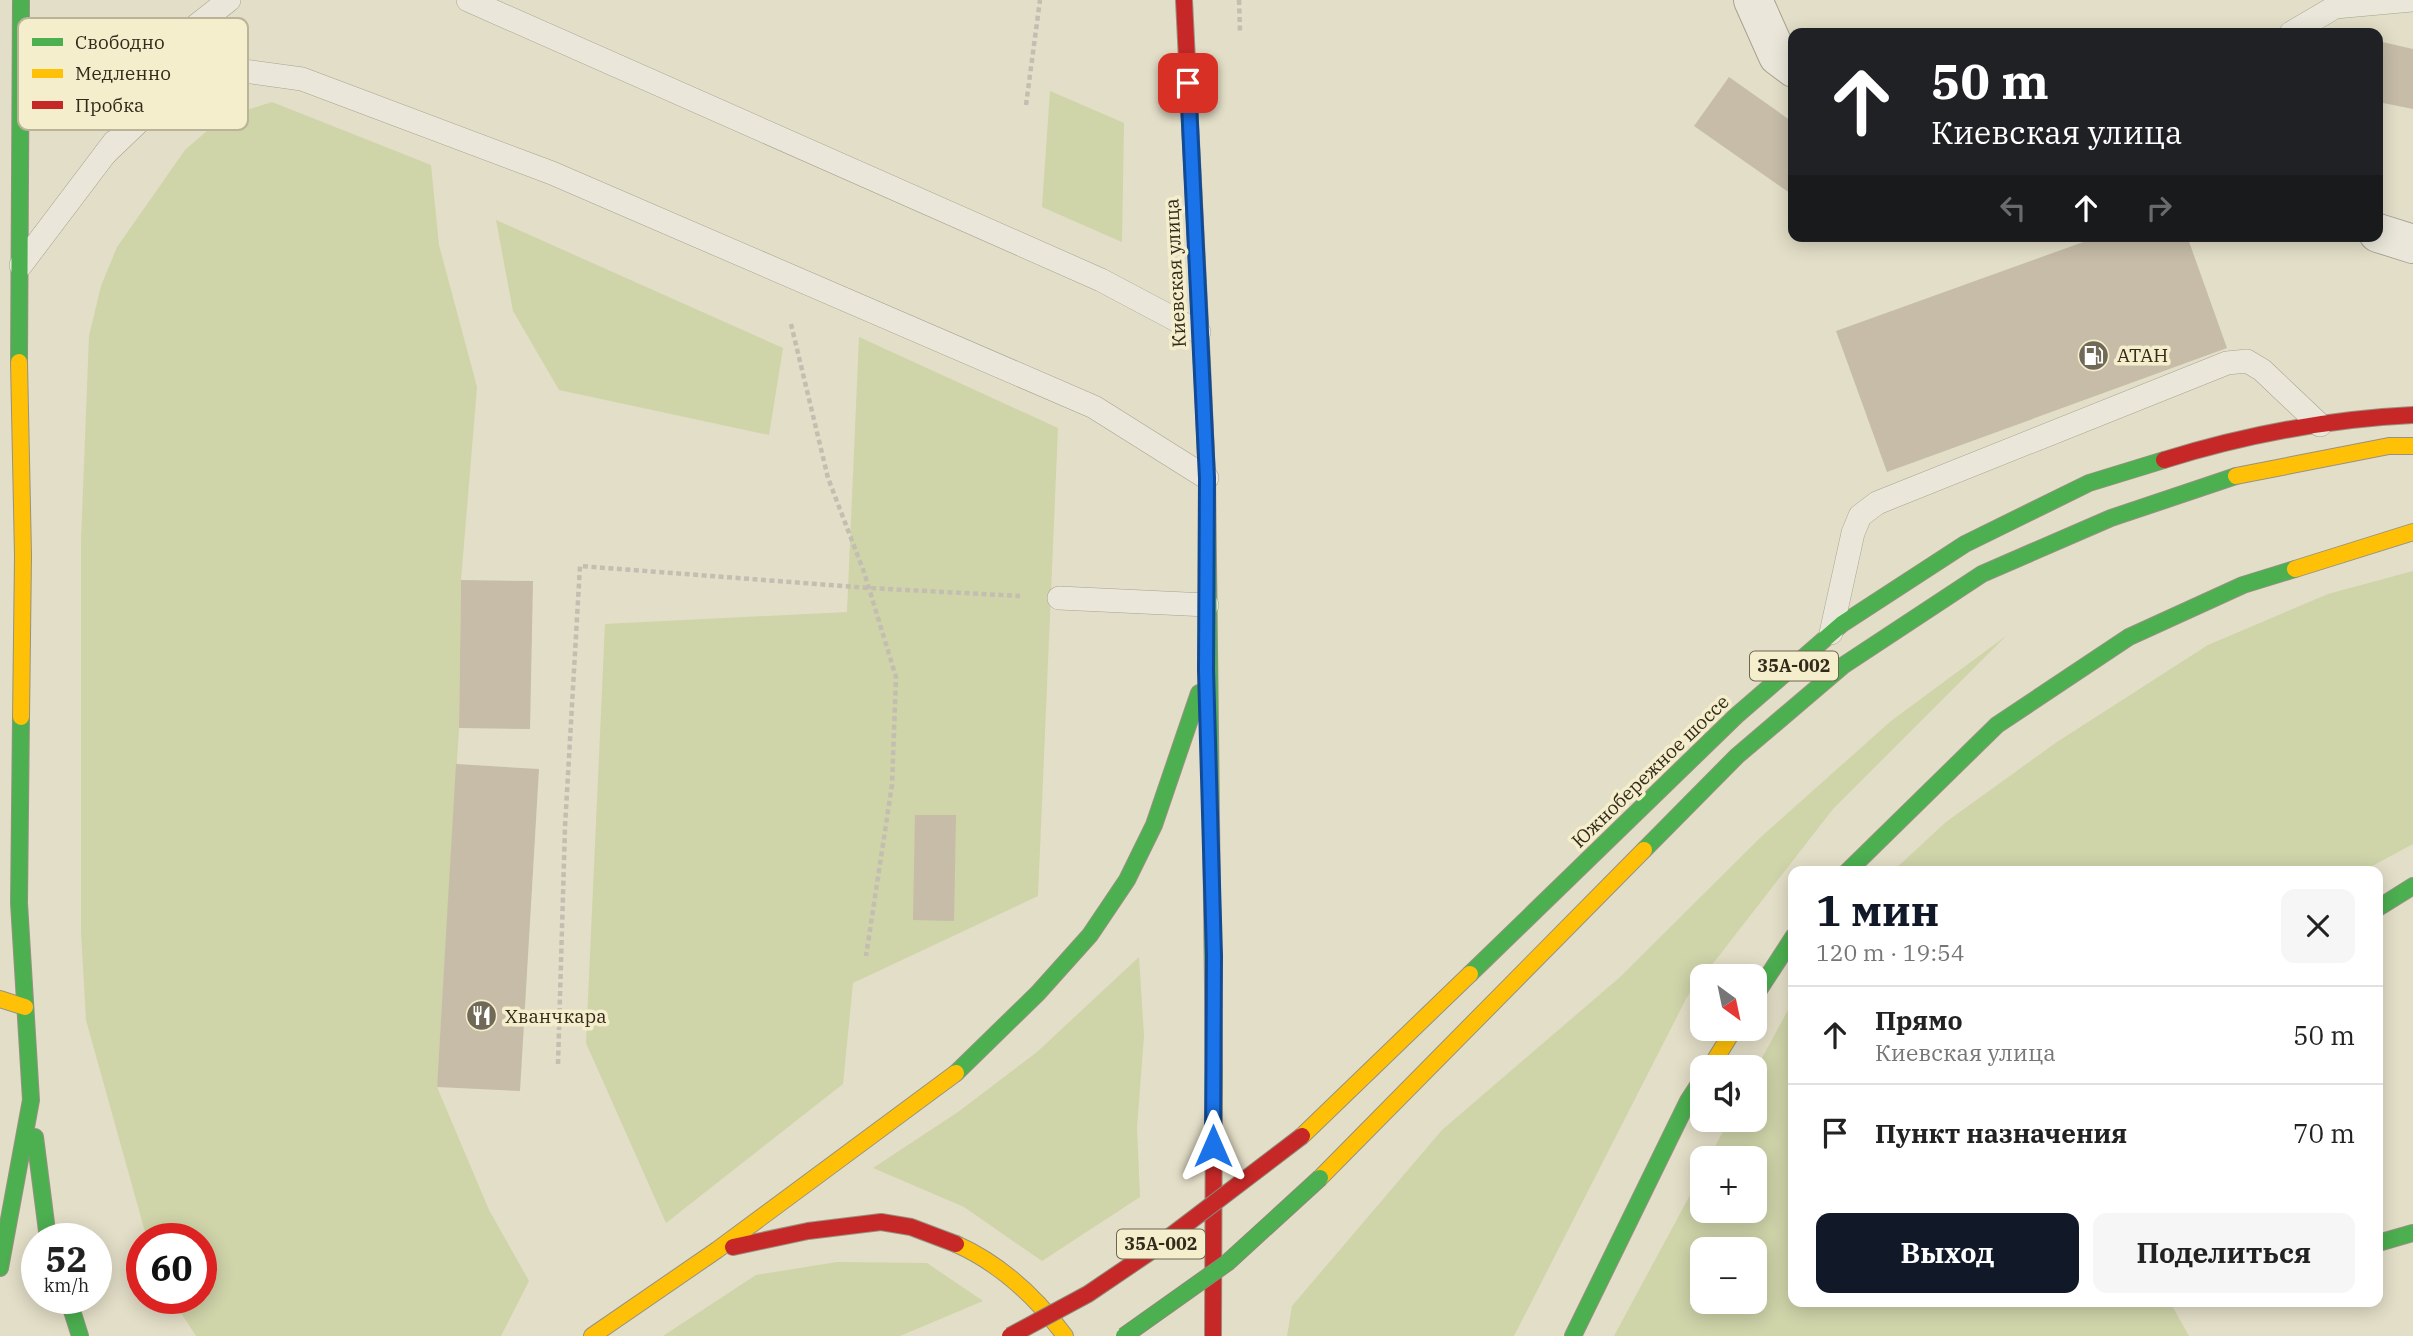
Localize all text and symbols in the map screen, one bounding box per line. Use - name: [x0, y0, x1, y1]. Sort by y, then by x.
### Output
- legend: [18, 18, 248, 130]
- text: Свободно: [75, 30, 165, 54]
- text: 50 m: [1931, 49, 2049, 112]
- pin: [1158, 53, 1218, 113]
- icon: ahead: [1816, 56, 1907, 147]
- text: Медленно: [75, 61, 171, 85]
- icon: arrive: [1169, 64, 1207, 102]
- text: Пробка: [75, 93, 144, 117]
- text: Киевская улица: [1931, 111, 2182, 153]
- icon: left: [1994, 189, 2032, 227]
- icon: ahead: [2067, 189, 2105, 227]
- icon: right: [2140, 189, 2178, 227]
- street label: Киевская улица: [1159, 198, 1191, 348]
- fuel station icon: АТАН: [2077, 338, 2111, 372]
- place label: АТАН: [2117, 343, 2168, 367]
- road number: 35А-002: [1750, 652, 1838, 680]
- street label: Южнобережное шоссе: [1566, 689, 1734, 853]
- text: 1 мин: [1816, 883, 1939, 938]
- button: close: [2281, 889, 2355, 963]
- text: 120 m · 19:54: [1816, 937, 1965, 967]
- north arrow: [1690, 964, 1768, 1041]
- map controls: [1690, 964, 1767, 1314]
- restaurant icon: Хванчкара: [465, 999, 499, 1033]
- text: Прямо: [1875, 1003, 1963, 1037]
- place label: Хванчкара: [505, 1004, 607, 1028]
- icon: ahead: [1816, 1016, 1854, 1054]
- text: 50 m: [2293, 1018, 2355, 1052]
- text: Киевская улица: [1875, 1037, 2056, 1067]
- button: sound: [1690, 1055, 1767, 1132]
- position arrow: [1176, 1109, 1250, 1183]
- icon: arrive: [1816, 1114, 1854, 1152]
- text: Пункт назначения: [1875, 1116, 2127, 1150]
- text: 70 m: [2293, 1116, 2355, 1150]
- button: +: [1690, 1146, 1767, 1223]
- button: Выход: [1816, 1213, 2079, 1293]
- button: Поделиться: [2093, 1213, 2355, 1293]
- speed limit sign: 60: [126, 1223, 217, 1314]
- road number: 35А-002: [1117, 1230, 1205, 1259]
- text: 52: [45, 1236, 88, 1282]
- button: −: [1690, 1237, 1767, 1314]
- text: km/h: [44, 1274, 89, 1297]

